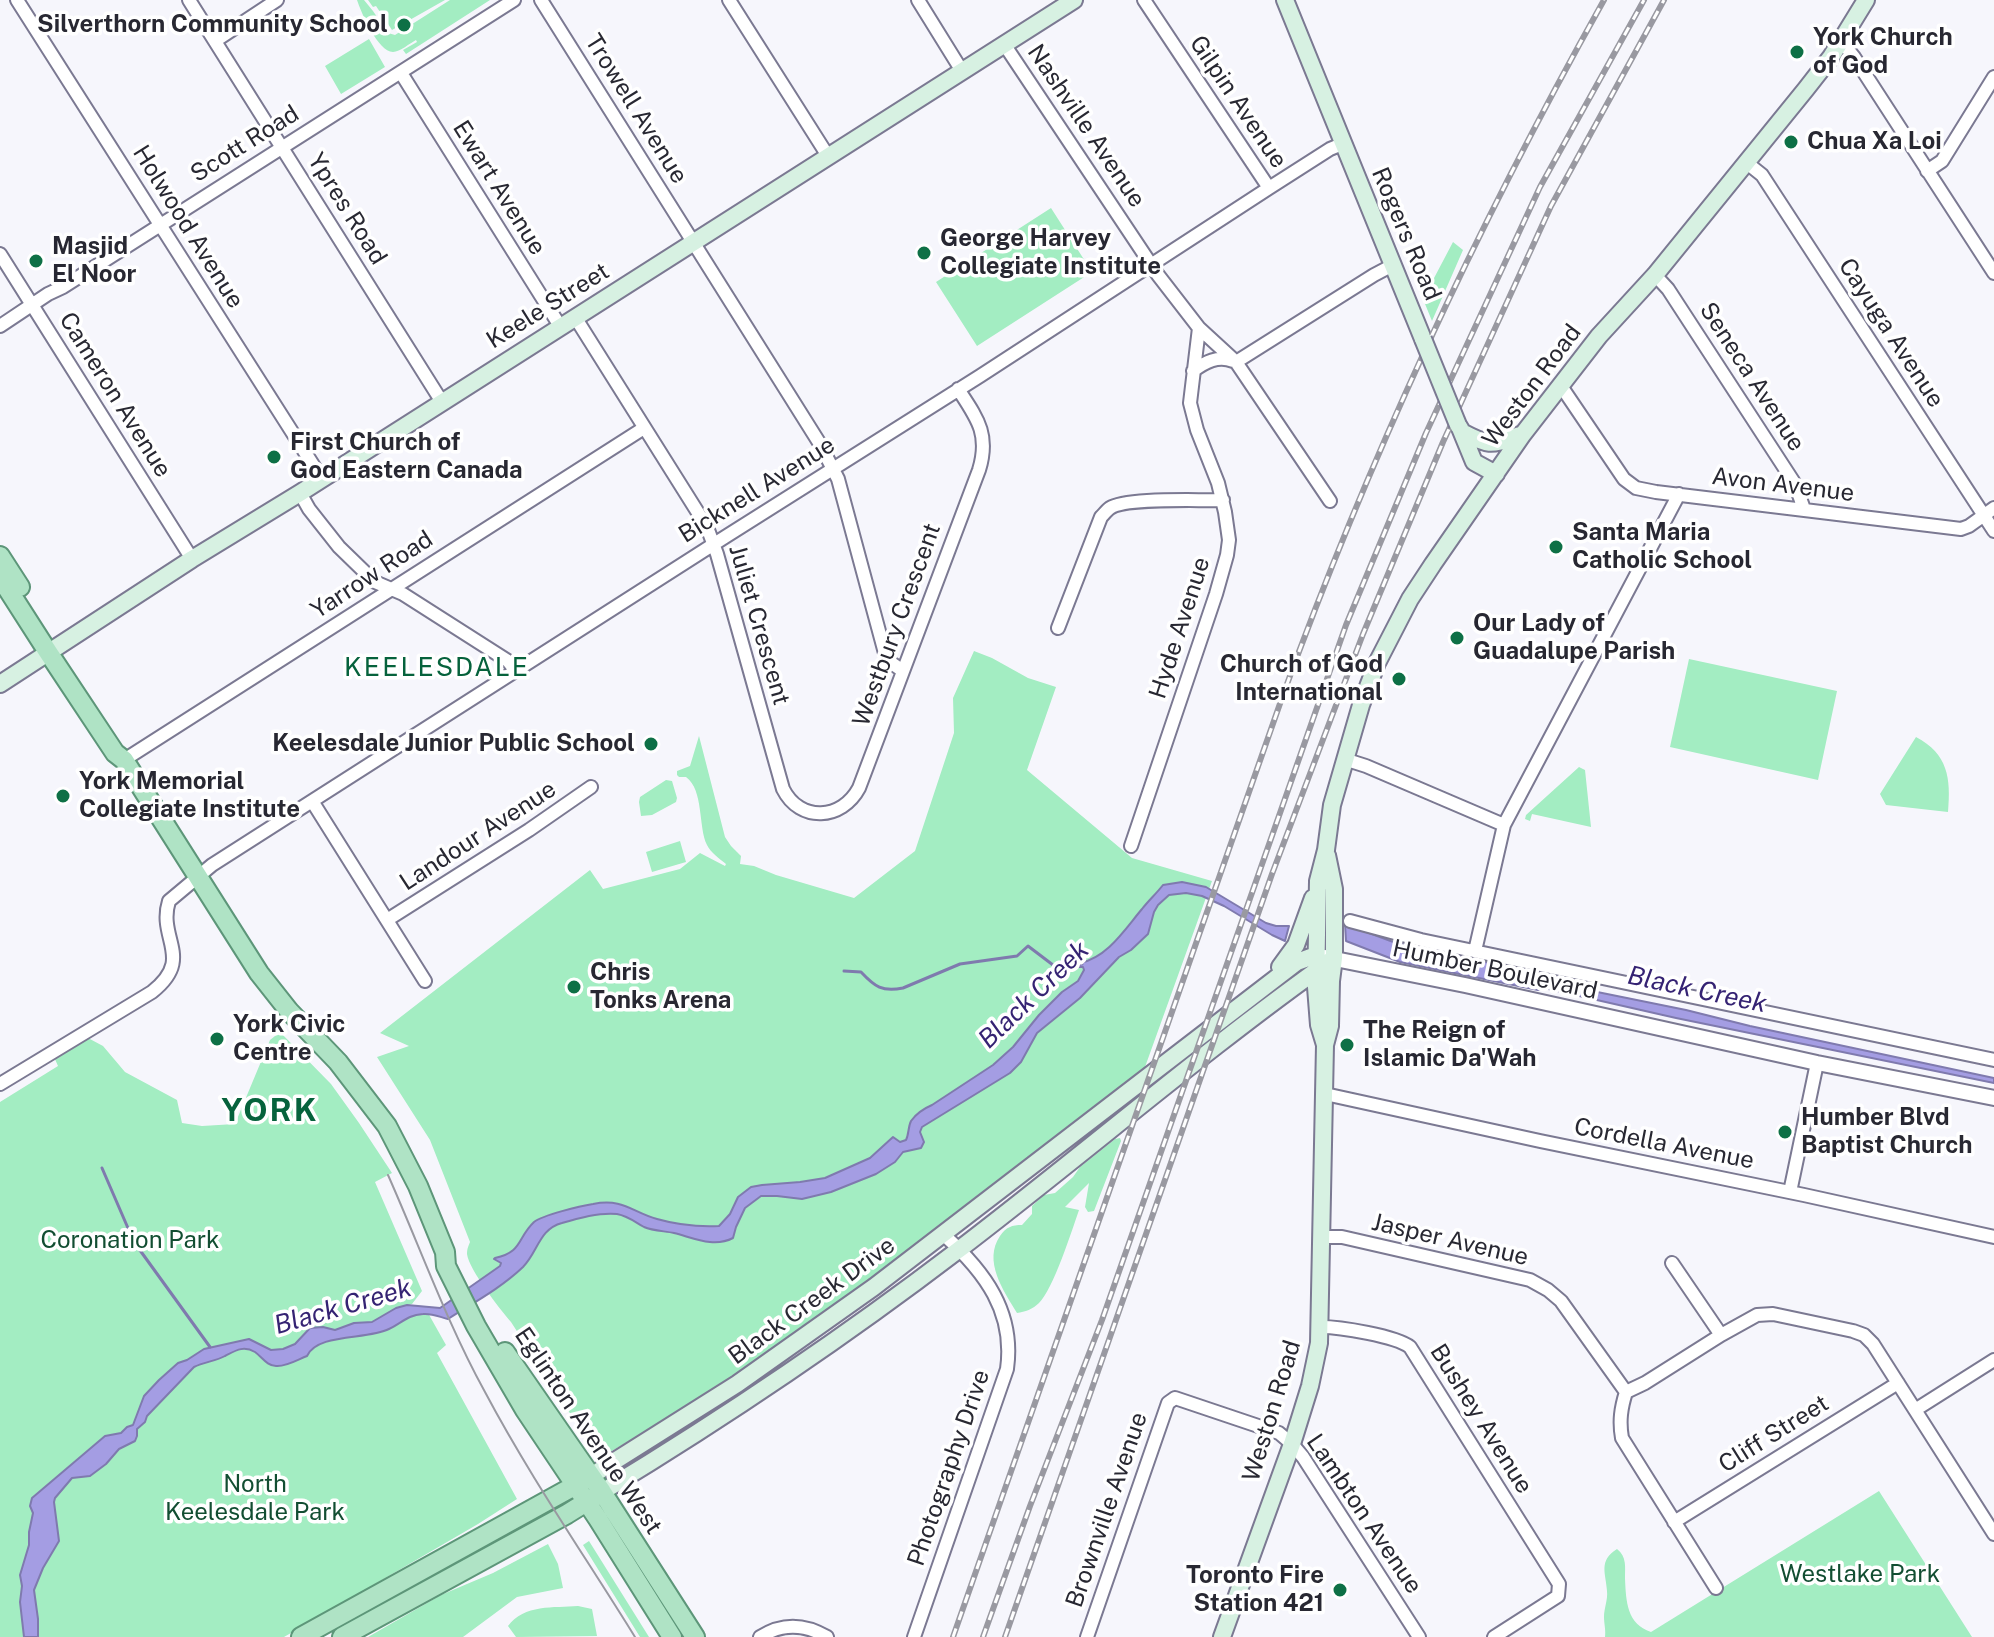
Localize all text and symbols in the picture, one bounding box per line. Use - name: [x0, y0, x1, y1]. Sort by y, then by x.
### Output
- place label: Silverthorn Community School: [37, 11, 388, 39]
- marker: Silverthorn Community School: [395, 16, 413, 34]
- place label: York Church of God: [1813, 24, 1953, 80]
- street label: Trowell Avenue: [579, 29, 693, 189]
- street label: Gilpin Avenue: [1183, 30, 1293, 174]
- street label: Nashville Avenue: [1021, 39, 1151, 213]
- marker: York Church of God: [1788, 43, 1806, 61]
- street label: Scott Road: [186, 99, 304, 189]
- street label: Ewart Avenue: [446, 116, 552, 260]
- place label: Chua Xa Loi: [1807, 128, 1942, 156]
- marker: Chua Xa Loi: [1782, 133, 1800, 151]
- street label: Holwood Avenue: [126, 140, 250, 314]
- street label: Ypres Road: [301, 148, 393, 270]
- street label: Rogers Road: [1365, 163, 1447, 305]
- place label: George Harvey Collegiate Institute: [940, 225, 1161, 281]
- place label: Masjid El Noor: [52, 233, 136, 289]
- marker: George Harvey Collegiate Institute: [915, 244, 933, 262]
- marker: Masjid El Noor: [27, 252, 45, 270]
- street label: Cayuga Avenue: [1832, 253, 1950, 413]
- street label: Keele Street: [481, 257, 615, 355]
- street label: Seneca Avenue: [1693, 297, 1811, 457]
- street label: Cameron Avenue: [53, 307, 177, 483]
- street label: Weston Road: [1476, 319, 1588, 453]
- place label: First Church of God Eastern Canada: [290, 429, 523, 485]
- street label: Bicknell Avenue: [674, 431, 840, 549]
- marker: First Church of God Eastern Canada: [265, 448, 283, 466]
- street label: Avon Avenue: [1710, 462, 1856, 508]
- place label: Santa Maria Catholic School: [1572, 519, 1752, 575]
- street label: Westbury Crescent: [847, 520, 947, 730]
- street label: Yarrow Road: [306, 525, 438, 625]
- marker: Santa Maria Catholic School: [1547, 538, 1565, 556]
- street label: Juliet Crescent: [722, 542, 796, 708]
- street label: Hyde Avenue: [1144, 554, 1216, 702]
- place label: Our Lady of Guadalupe Parish: [1473, 610, 1675, 666]
- marker: Our Lady of Guadalupe Parish: [1448, 629, 1466, 647]
- place label: Church of God International: [1220, 651, 1383, 707]
- district label: KEELESDALE: [344, 652, 530, 684]
- marker: Church of God International: [1390, 670, 1408, 688]
- place label: Keelesdale Junior Public School: [272, 730, 635, 758]
- marker: Keelesdale Junior Public School: [642, 735, 660, 753]
- place label: York Memorial Collegiate Institute: [79, 768, 300, 824]
- street label: Landour Avenue: [395, 775, 561, 897]
- marker: York Memorial Collegiate Institute: [54, 787, 72, 805]
- street label: Humber Boulevard: [1390, 934, 1600, 1006]
- water label: Black Creek: [972, 935, 1096, 1055]
- place label: Chris Tonks Arena: [590, 959, 731, 1015]
- water label: Black Creek: [1625, 960, 1769, 1020]
- marker: Chris Tonks Arena: [565, 978, 583, 996]
- place label: York Civic Centre: [233, 1011, 345, 1067]
- place label: The Reign of Islamic Da'Wah: [1363, 1017, 1537, 1073]
- marker: York Civic Centre: [208, 1030, 226, 1048]
- marker: The Reign of Islamic Da'Wah: [1338, 1036, 1356, 1054]
- district label: YORK: [221, 1092, 319, 1130]
- place label: Humber Blvd Baptist Church: [1801, 1104, 1973, 1160]
- street label: Cordella Avenue: [1572, 1112, 1756, 1176]
- marker: Humber Blvd Baptist Church: [1776, 1123, 1794, 1141]
- street label: Jasper Avenue: [1369, 1208, 1531, 1272]
- park label: Coronation Park: [40, 1227, 220, 1255]
- street label: Black Creek Drive: [723, 1231, 901, 1371]
- water label: Black Creek: [271, 1273, 415, 1341]
- street label: Eglinton Avenue West: [508, 1322, 668, 1540]
- street label: Weston Road: [1237, 1337, 1307, 1485]
- street label: Bushey Avenue: [1424, 1339, 1538, 1499]
- street label: Photography Drive: [902, 1366, 996, 1570]
- street label: Cliff Street: [1714, 1389, 1834, 1479]
- street label: Brownville Avenue: [1060, 1409, 1154, 1611]
- street label: Lambton Avenue: [1300, 1429, 1428, 1599]
- park label: North Keelesdale Park: [165, 1471, 345, 1527]
- park label: Westlake Park: [1780, 1561, 1940, 1589]
- place label: Toronto Fire Station 421: [1186, 1562, 1324, 1618]
- marker: Toronto Fire Station 421: [1331, 1581, 1349, 1599]

